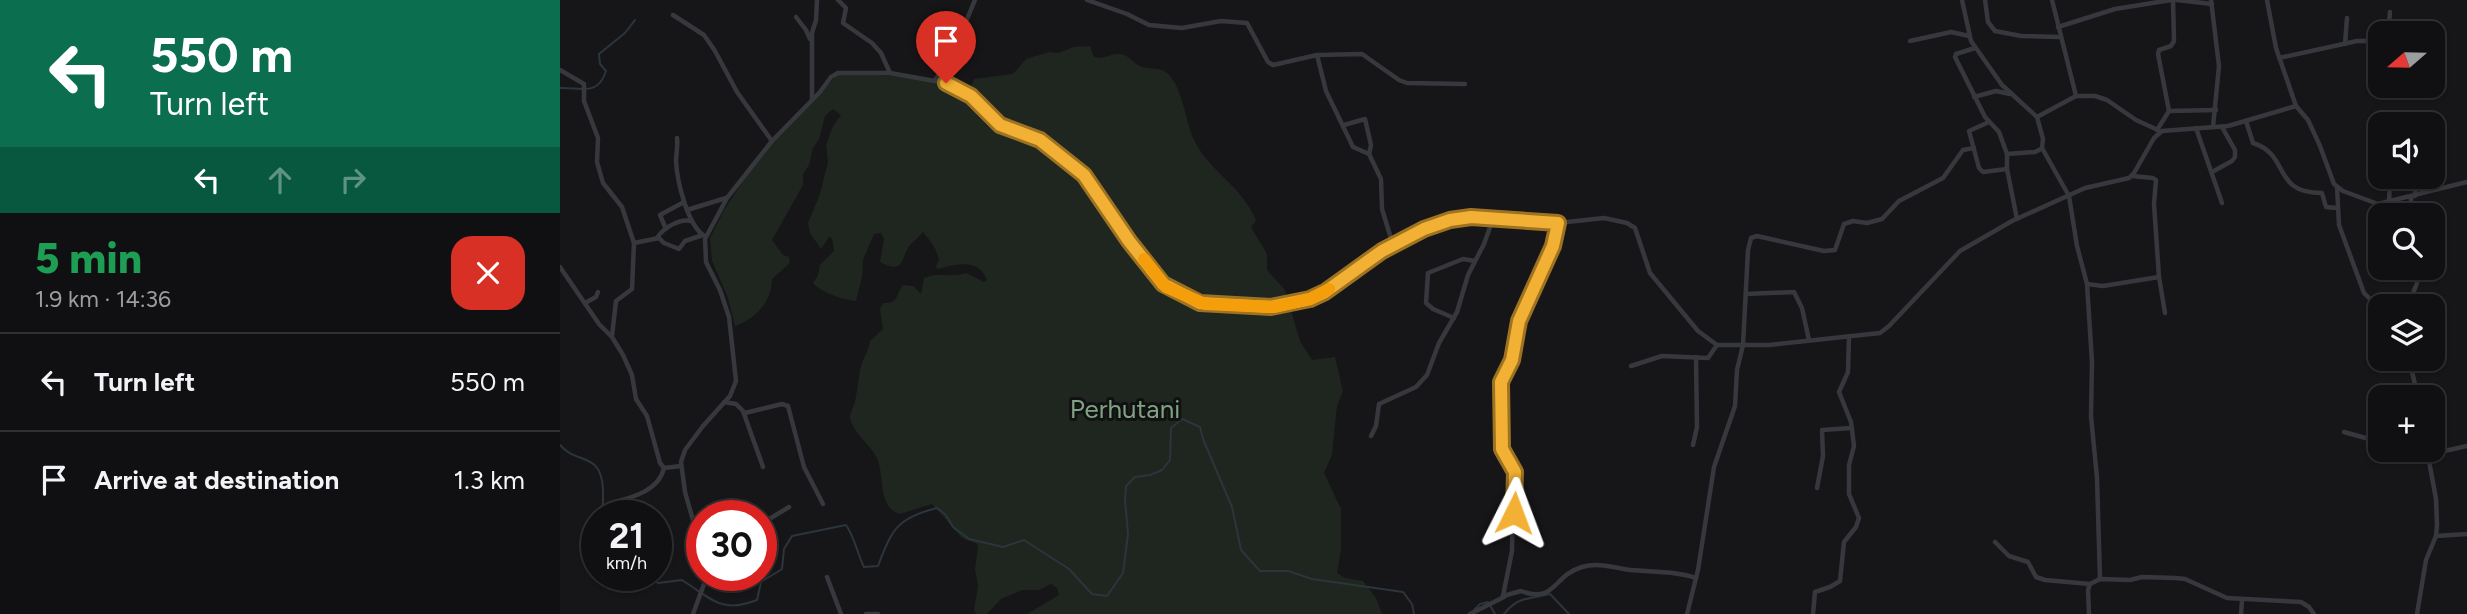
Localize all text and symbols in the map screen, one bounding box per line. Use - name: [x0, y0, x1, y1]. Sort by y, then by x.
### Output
- pin: [916, 11, 976, 83]
- north arrow: [2368, 21, 2445, 98]
- map controls: [2368, 21, 2445, 462]
- icon: arrive: [927, 22, 965, 60]
- text: 550 m: [150, 25, 293, 84]
- icon: left: [35, 28, 126, 119]
- text: Turn left: [150, 85, 269, 123]
- button: sound: [2368, 112, 2445, 189]
- icon: left: [188, 161, 226, 199]
- icon: ahead: [261, 161, 299, 199]
- icon: right: [334, 161, 372, 199]
- button: search: [2368, 203, 2445, 280]
- text: 5 min: [35, 233, 142, 284]
- button: close: [451, 236, 525, 310]
- text: 1.9 km · 14:36: [35, 285, 171, 313]
- button: layers: [2368, 294, 2445, 371]
- icon: left: [35, 363, 73, 401]
- text: Turn left: [94, 366, 195, 398]
- text: 550 m: [450, 366, 525, 398]
- button: +: [2368, 385, 2445, 462]
- park label: Perhutani: [1070, 393, 1180, 425]
- icon: arrive: [35, 461, 73, 499]
- text: Arrive at destination: [94, 464, 339, 496]
- text: 1.3 km: [454, 464, 525, 496]
- position arrow: [1477, 476, 1551, 550]
- speed limit sign: 30: [686, 500, 777, 591]
- text: 21: [609, 515, 644, 557]
- text: km/h: [606, 552, 647, 574]

